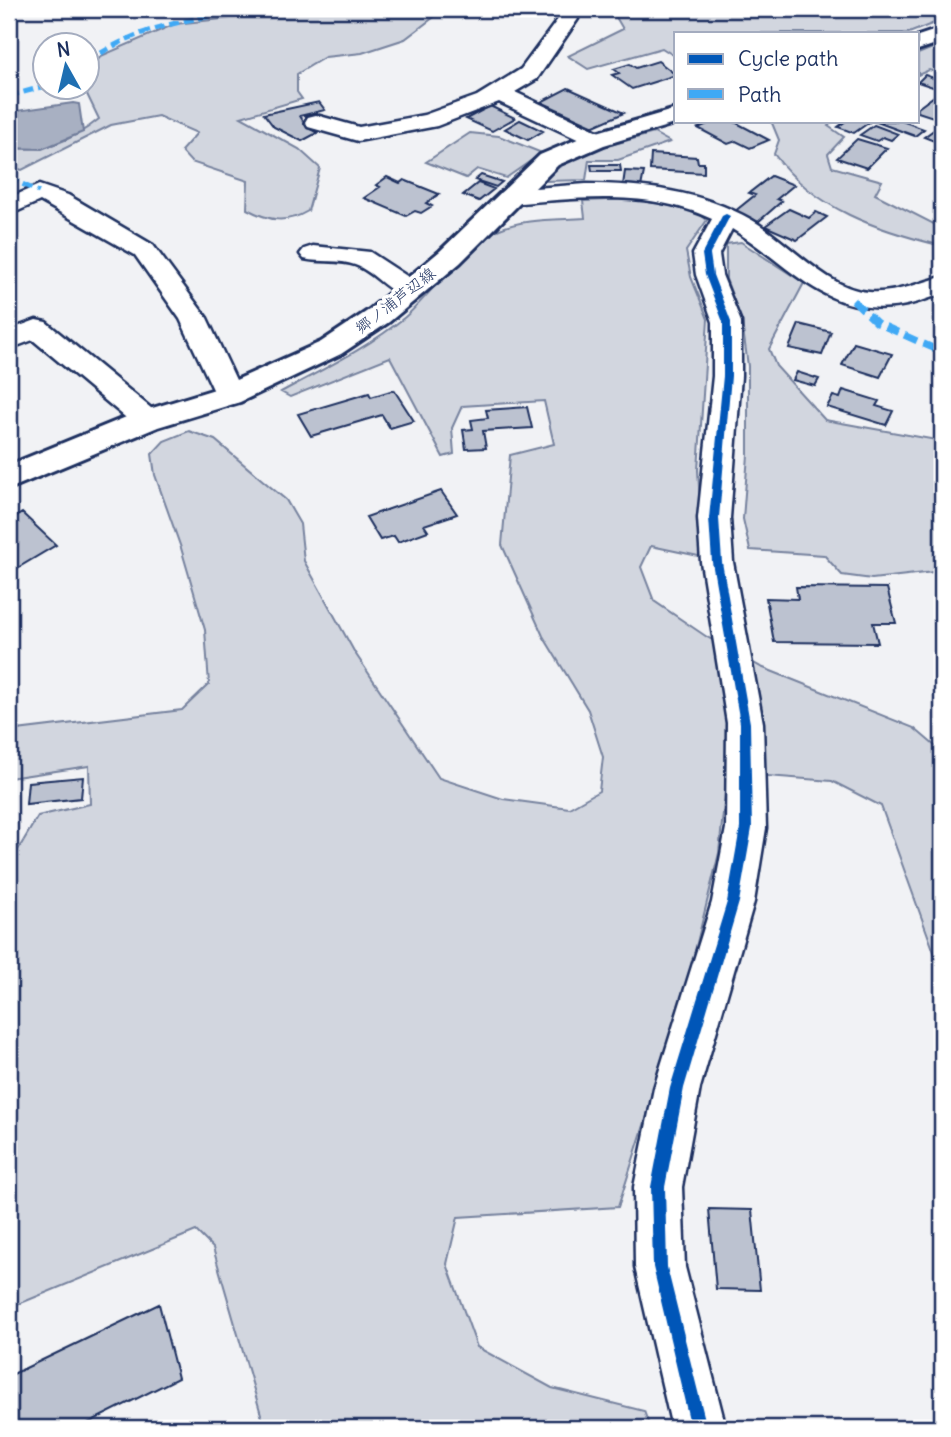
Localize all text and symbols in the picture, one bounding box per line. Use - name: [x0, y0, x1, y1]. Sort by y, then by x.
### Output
- north arrow: [32, 32, 102, 102]
- legend: [674, 32, 920, 122]
- text: N: [55, 36, 72, 62]
- text: Cycle path: [738, 45, 838, 72]
- text: Path: [738, 81, 781, 108]
- street label: 郷ノ浦芦辺線: [351, 263, 439, 337]

